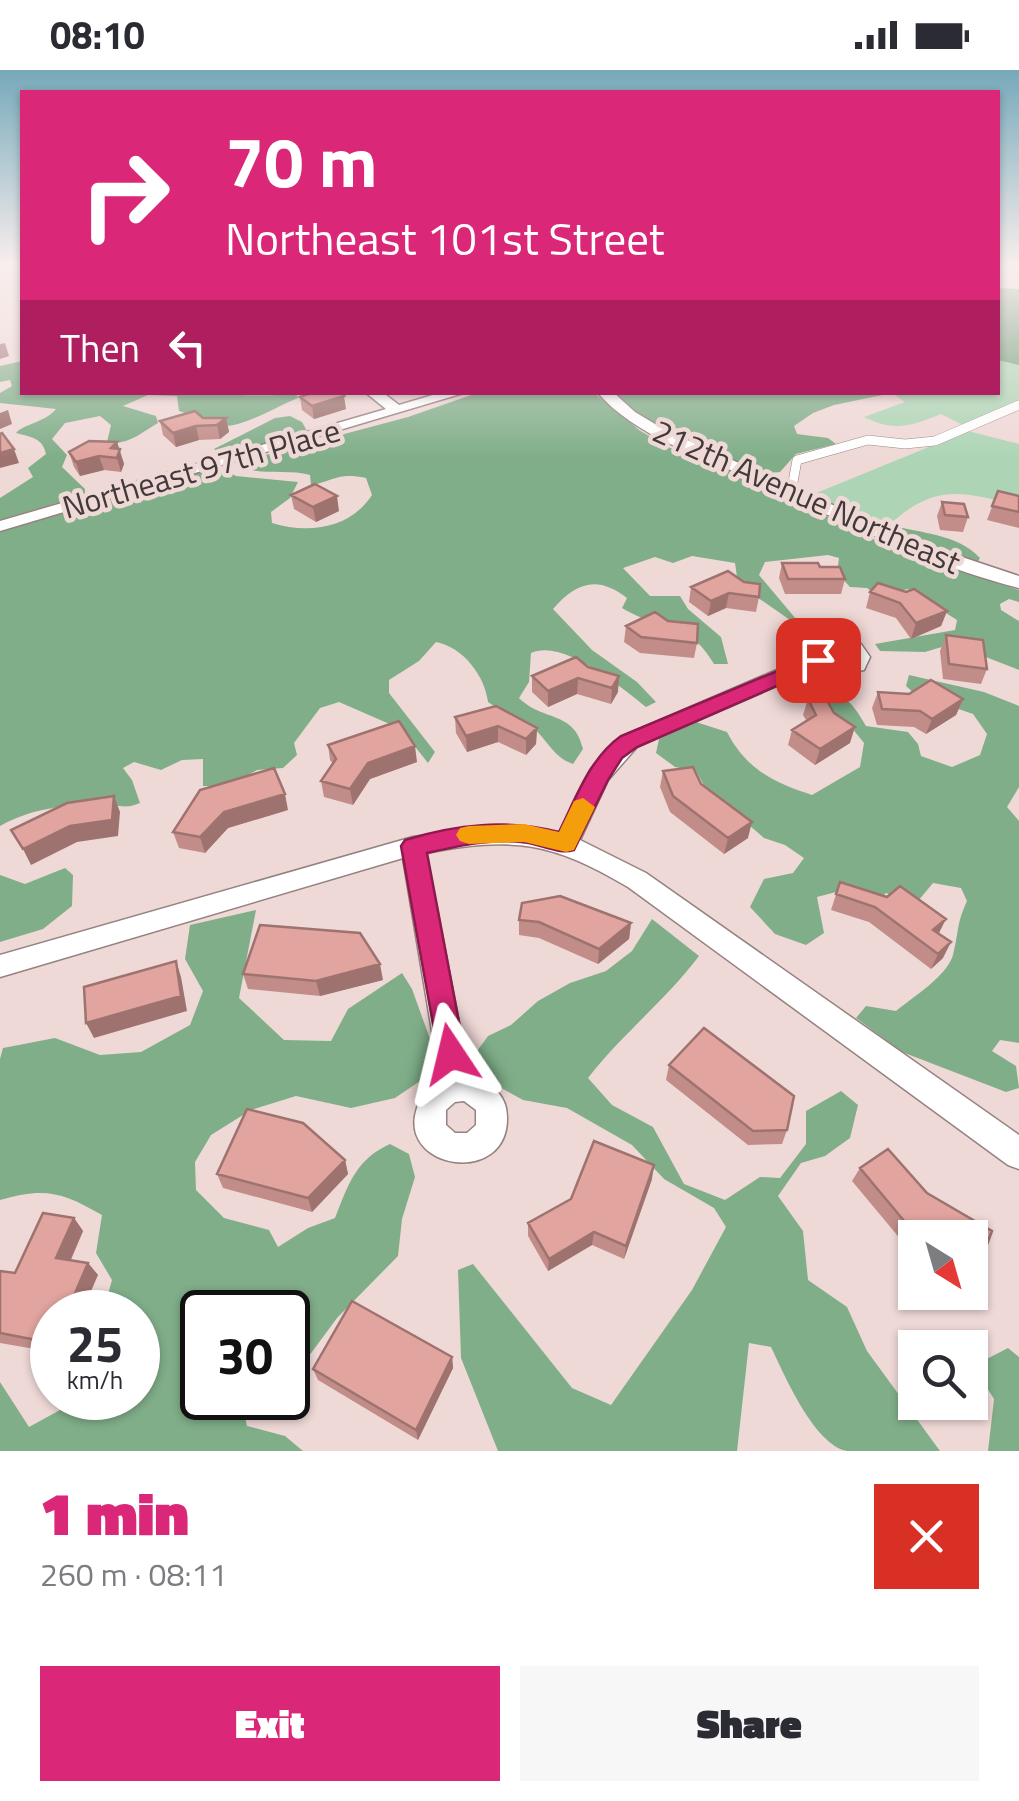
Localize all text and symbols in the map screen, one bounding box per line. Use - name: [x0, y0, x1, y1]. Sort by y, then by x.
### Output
- text: 08:10: [50, 6, 145, 64]
- text: 70 m: [225, 108, 378, 214]
- icon: right: [60, 130, 190, 260]
- text: Northeast 101st Street: [225, 204, 665, 272]
- text: Then: [60, 319, 140, 377]
- icon: left: [160, 320, 215, 375]
- street label: Northeast 97th Place: [57, 405, 345, 531]
- street label: 212th Avenue Northeast: [645, 406, 969, 586]
- pin: [776, 618, 861, 703]
- icon: arrive: [791, 633, 846, 688]
- position arrow: [399, 1002, 503, 1106]
- north arrow: [898, 1220, 988, 1310]
- map controls: [898, 1220, 988, 1420]
- speed limit sign: 30: [180, 1290, 310, 1420]
- text: 25: [67, 1305, 123, 1381]
- button: search: [898, 1330, 988, 1420]
- text: km/h: [67, 1361, 123, 1399]
- text: 1 min: [40, 1467, 189, 1558]
- button: close: [874, 1484, 979, 1589]
- text: 260 m · 08:11: [40, 1550, 227, 1598]
- button: Exit: [40, 1666, 500, 1781]
- button: Share: [520, 1666, 979, 1781]

